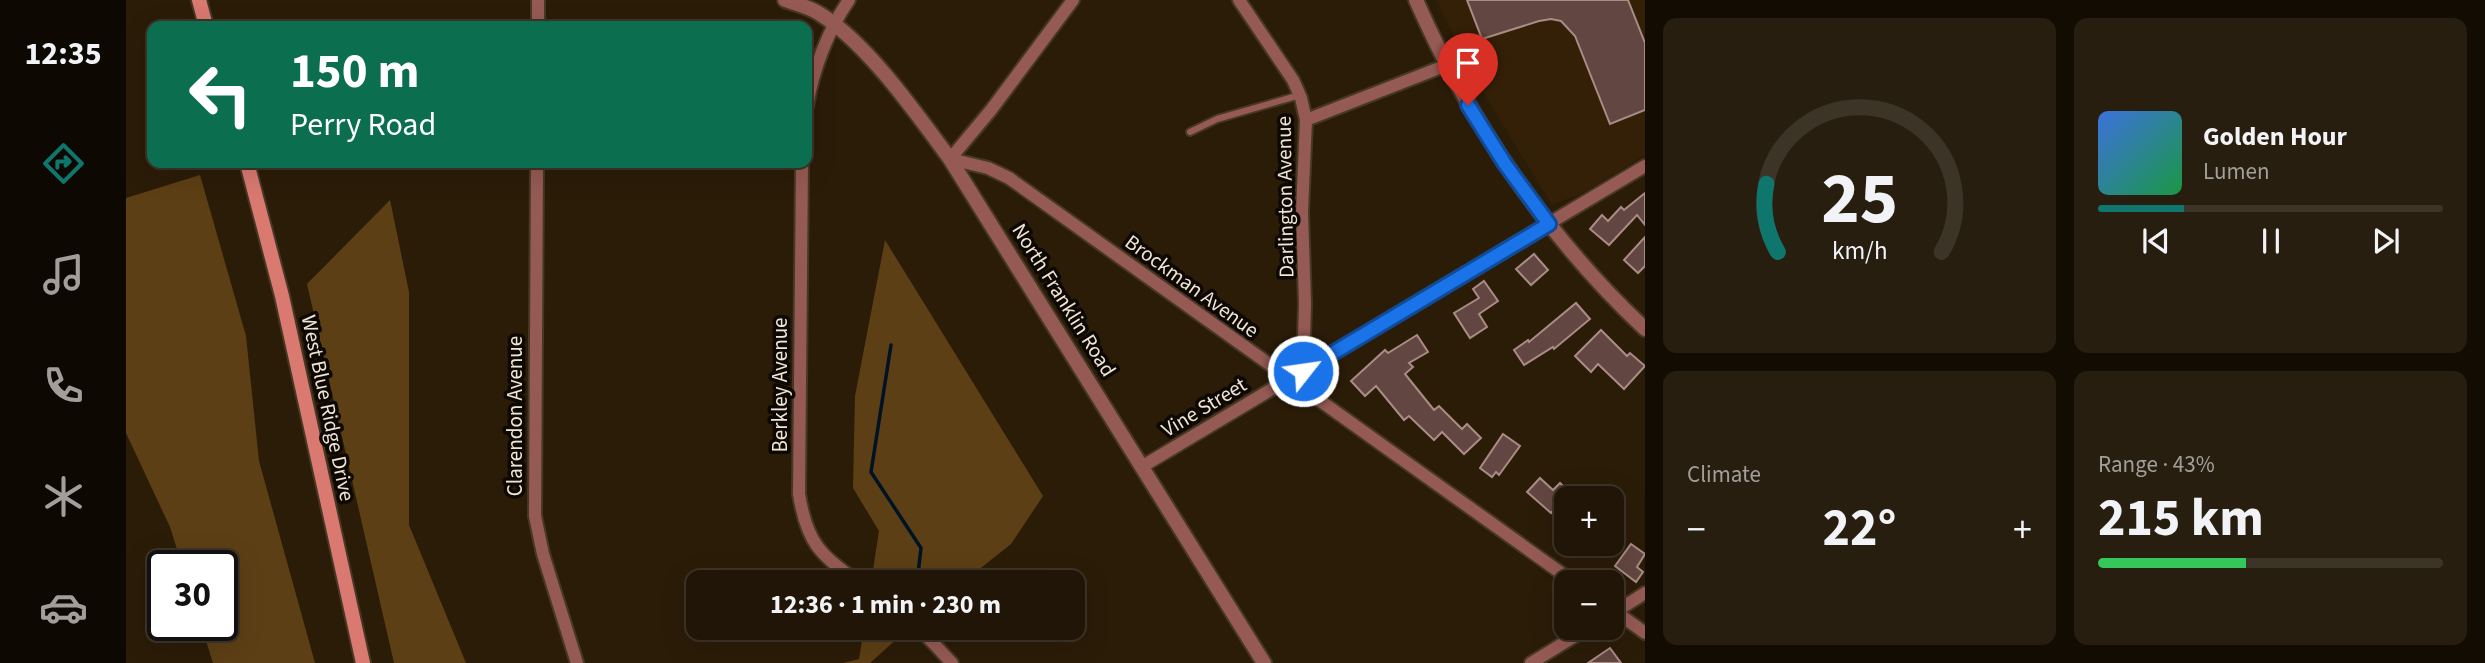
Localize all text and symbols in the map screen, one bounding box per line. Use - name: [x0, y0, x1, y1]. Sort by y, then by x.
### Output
- text: 12:35: [24, 31, 102, 77]
- pin: [1438, 33, 1498, 105]
- text: 150 m: [290, 37, 419, 107]
- icon: arrive: [1449, 44, 1487, 82]
- icon: left: [175, 49, 266, 140]
- text: Perry Road: [290, 102, 436, 148]
- street label: Darlington Avenue: [1269, 116, 1301, 278]
- text: Golden Hour: [2203, 118, 2347, 155]
- icon: directions: [39, 139, 88, 188]
- text: 25: [1821, 147, 1898, 251]
- text: Lumen: [2203, 155, 2270, 188]
- street label: North Franklin Road: [1005, 218, 1123, 382]
- icon: previous: [2137, 222, 2175, 260]
- icon: pause: [2252, 222, 2290, 260]
- icon: next: [2367, 222, 2405, 260]
- street label: Brockman Avenue: [1119, 227, 1265, 345]
- text: km/h: [1832, 233, 1887, 269]
- icon: music: [39, 250, 88, 299]
- street label: West Blue Ridge Drive: [294, 312, 362, 504]
- street label: Berkley Avenue: [765, 317, 795, 453]
- position arrow: [1266, 334, 1340, 408]
- street label: Clarendon Avenue: [500, 336, 530, 496]
- icon: phone: [39, 361, 88, 410]
- street label: Vine Street: [1156, 370, 1252, 444]
- text: Range · 43%: [2098, 448, 2215, 481]
- text: Climate: [1687, 458, 1761, 491]
- icon: climate: [39, 472, 88, 521]
- text: 215 km: [2098, 482, 2264, 556]
- map controls: [1554, 486, 1624, 640]
- button: +: [1554, 486, 1624, 556]
- text: 22°: [1823, 492, 1896, 566]
- text: −: [1687, 503, 1706, 557]
- text: +: [2013, 503, 2032, 557]
- speed limit sign: 30: [147, 550, 238, 641]
- button: −: [1554, 570, 1624, 640]
- icon: car: [39, 583, 88, 632]
- text: 12:36 · 1 min · 230 m: [770, 586, 1001, 623]

